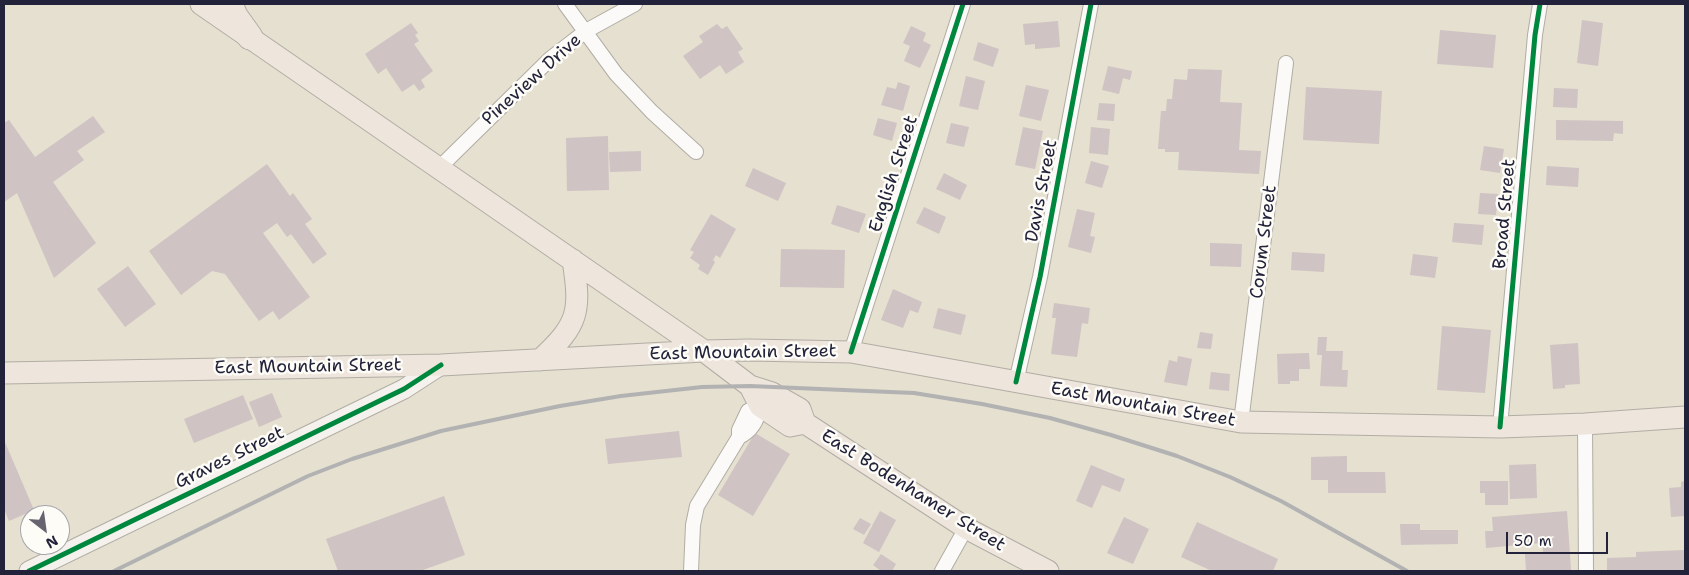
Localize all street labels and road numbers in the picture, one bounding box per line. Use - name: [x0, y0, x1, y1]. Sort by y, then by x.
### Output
- street label: Pineview Drive: [478, 30, 586, 130]
- street label: English Street: [865, 113, 923, 235]
- street label: Davis Street: [1021, 138, 1063, 244]
- street label: Broad Street: [1489, 158, 1521, 270]
- street label: Corum Street: [1246, 184, 1282, 300]
- street label: East Mountain Street: [649, 341, 837, 365]
- street label: East Mountain Street: [214, 355, 402, 379]
- street label: East Mountain Street: [1049, 378, 1237, 432]
- street label: Graves Street: [172, 422, 288, 494]
- street label: East Bodenhamer Street: [817, 425, 1009, 557]

